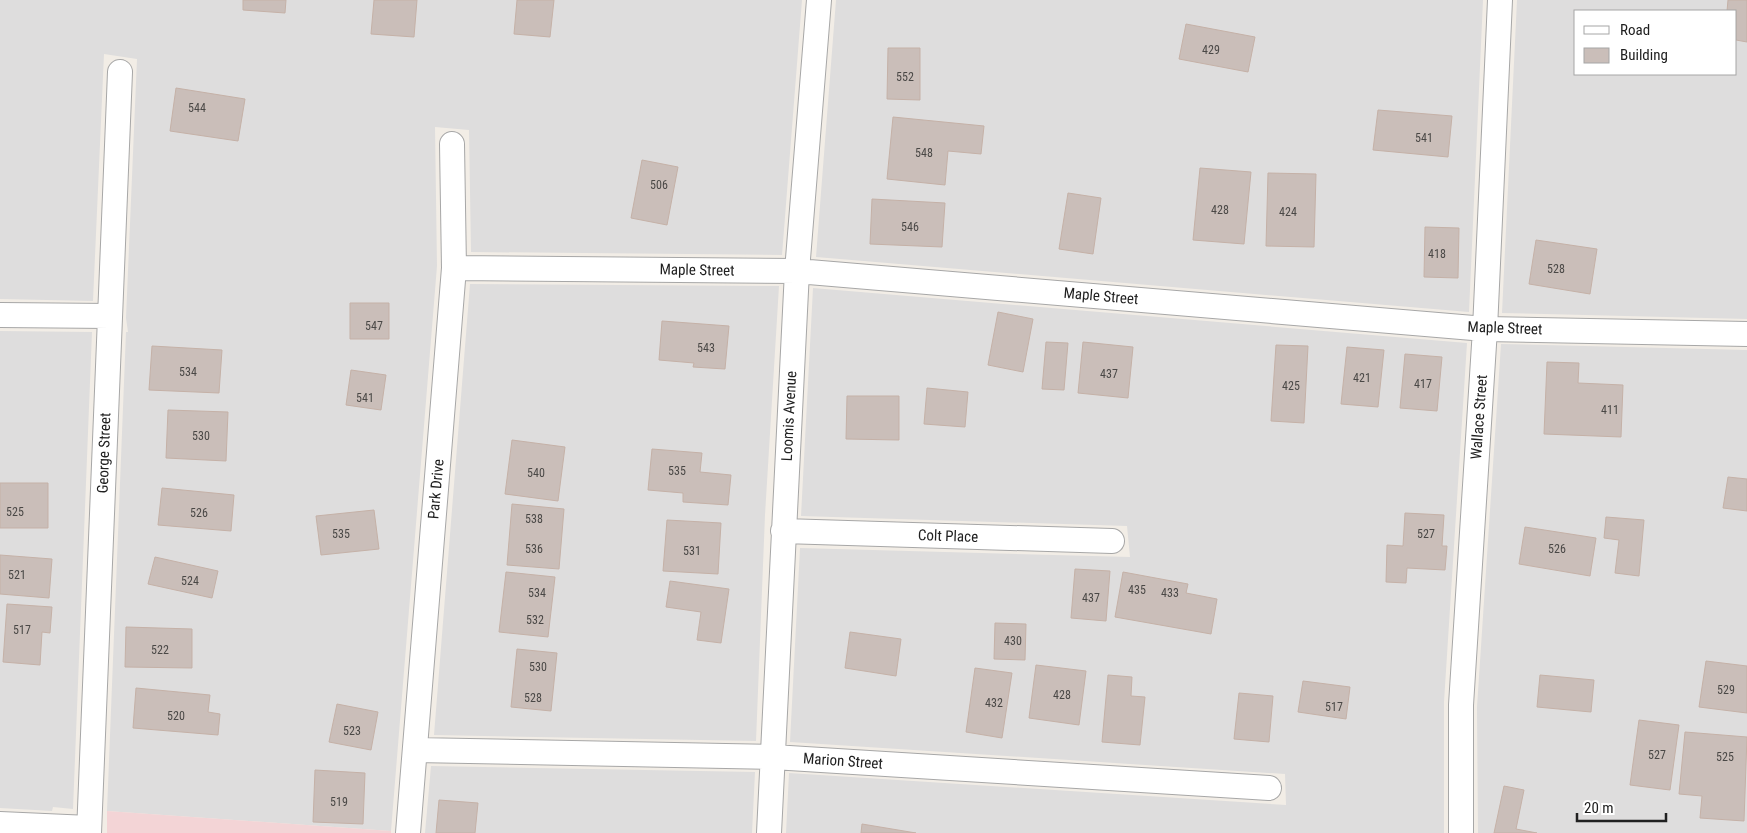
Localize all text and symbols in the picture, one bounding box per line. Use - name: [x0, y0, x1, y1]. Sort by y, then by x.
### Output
- legend: [1574, 10, 1737, 75]
- text: Road: [1620, 21, 1650, 39]
- house number: 429: [1202, 43, 1220, 57]
- text: Building: [1620, 46, 1668, 64]
- house number: 552: [896, 70, 914, 84]
- house number: 544: [188, 101, 206, 115]
- house number: 541: [1415, 131, 1433, 145]
- house number: 548: [915, 146, 933, 160]
- house number: 506: [650, 178, 668, 192]
- house number: 428: [1211, 203, 1229, 217]
- house number: 424: [1279, 205, 1297, 219]
- house number: 546: [901, 220, 919, 234]
- house number: 418: [1428, 247, 1446, 261]
- street label: Maple Street: [659, 260, 735, 280]
- house number: 528: [1547, 262, 1565, 276]
- street label: Maple Street: [1063, 284, 1139, 308]
- street label: Maple Street: [1467, 318, 1543, 338]
- house number: 547: [365, 319, 383, 333]
- house number: 543: [697, 341, 715, 355]
- house number: 534: [179, 365, 197, 379]
- house number: 437: [1100, 367, 1118, 381]
- street label: Loomis Avenue: [778, 370, 800, 462]
- house number: 421: [1353, 371, 1371, 385]
- street label: Wallace Street: [1467, 374, 1491, 460]
- house number: 417: [1414, 377, 1432, 391]
- house number: 425: [1282, 379, 1300, 393]
- house number: 541: [356, 391, 374, 405]
- house number: 411: [1601, 403, 1619, 417]
- street label: George Street: [94, 412, 114, 494]
- house number: 530: [192, 429, 210, 443]
- street label: Park Drive: [424, 458, 448, 520]
- house number: 535: [668, 464, 686, 478]
- house number: 540: [527, 466, 545, 480]
- house number: 525: [6, 505, 24, 519]
- house number: 526: [190, 506, 208, 520]
- house number: 538: [525, 512, 543, 526]
- street label: Colt Place: [918, 526, 978, 546]
- house number: 535: [332, 527, 350, 541]
- house number: 527: [1417, 527, 1435, 541]
- house number: 536: [525, 542, 543, 556]
- house number: 526: [1548, 542, 1566, 556]
- house number: 531: [683, 544, 701, 558]
- house number: 521: [8, 568, 26, 582]
- house number: 524: [181, 574, 199, 588]
- house number: 435: [1128, 583, 1146, 597]
- house number: 534: [528, 586, 546, 600]
- house number: 433: [1161, 586, 1179, 600]
- house number: 437: [1082, 591, 1100, 605]
- house number: 532: [526, 613, 544, 627]
- house number: 517: [13, 623, 31, 637]
- house number: 430: [1004, 634, 1022, 648]
- house number: 522: [151, 643, 169, 657]
- house number: 530: [529, 660, 547, 674]
- house number: 529: [1717, 683, 1735, 697]
- house number: 428: [1053, 688, 1071, 702]
- house number: 528: [524, 691, 542, 705]
- house number: 432: [985, 696, 1003, 710]
- house number: 517: [1325, 700, 1343, 714]
- house number: 520: [167, 709, 185, 723]
- house number: 523: [343, 724, 361, 738]
- house number: 527: [1648, 748, 1666, 762]
- street label: Marion Street: [803, 749, 883, 773]
- house number: 525: [1716, 750, 1734, 764]
- scale bar: [1577, 790, 1666, 822]
- house number: 519: [330, 795, 348, 809]
- text: 20 m: [1584, 799, 1614, 817]

